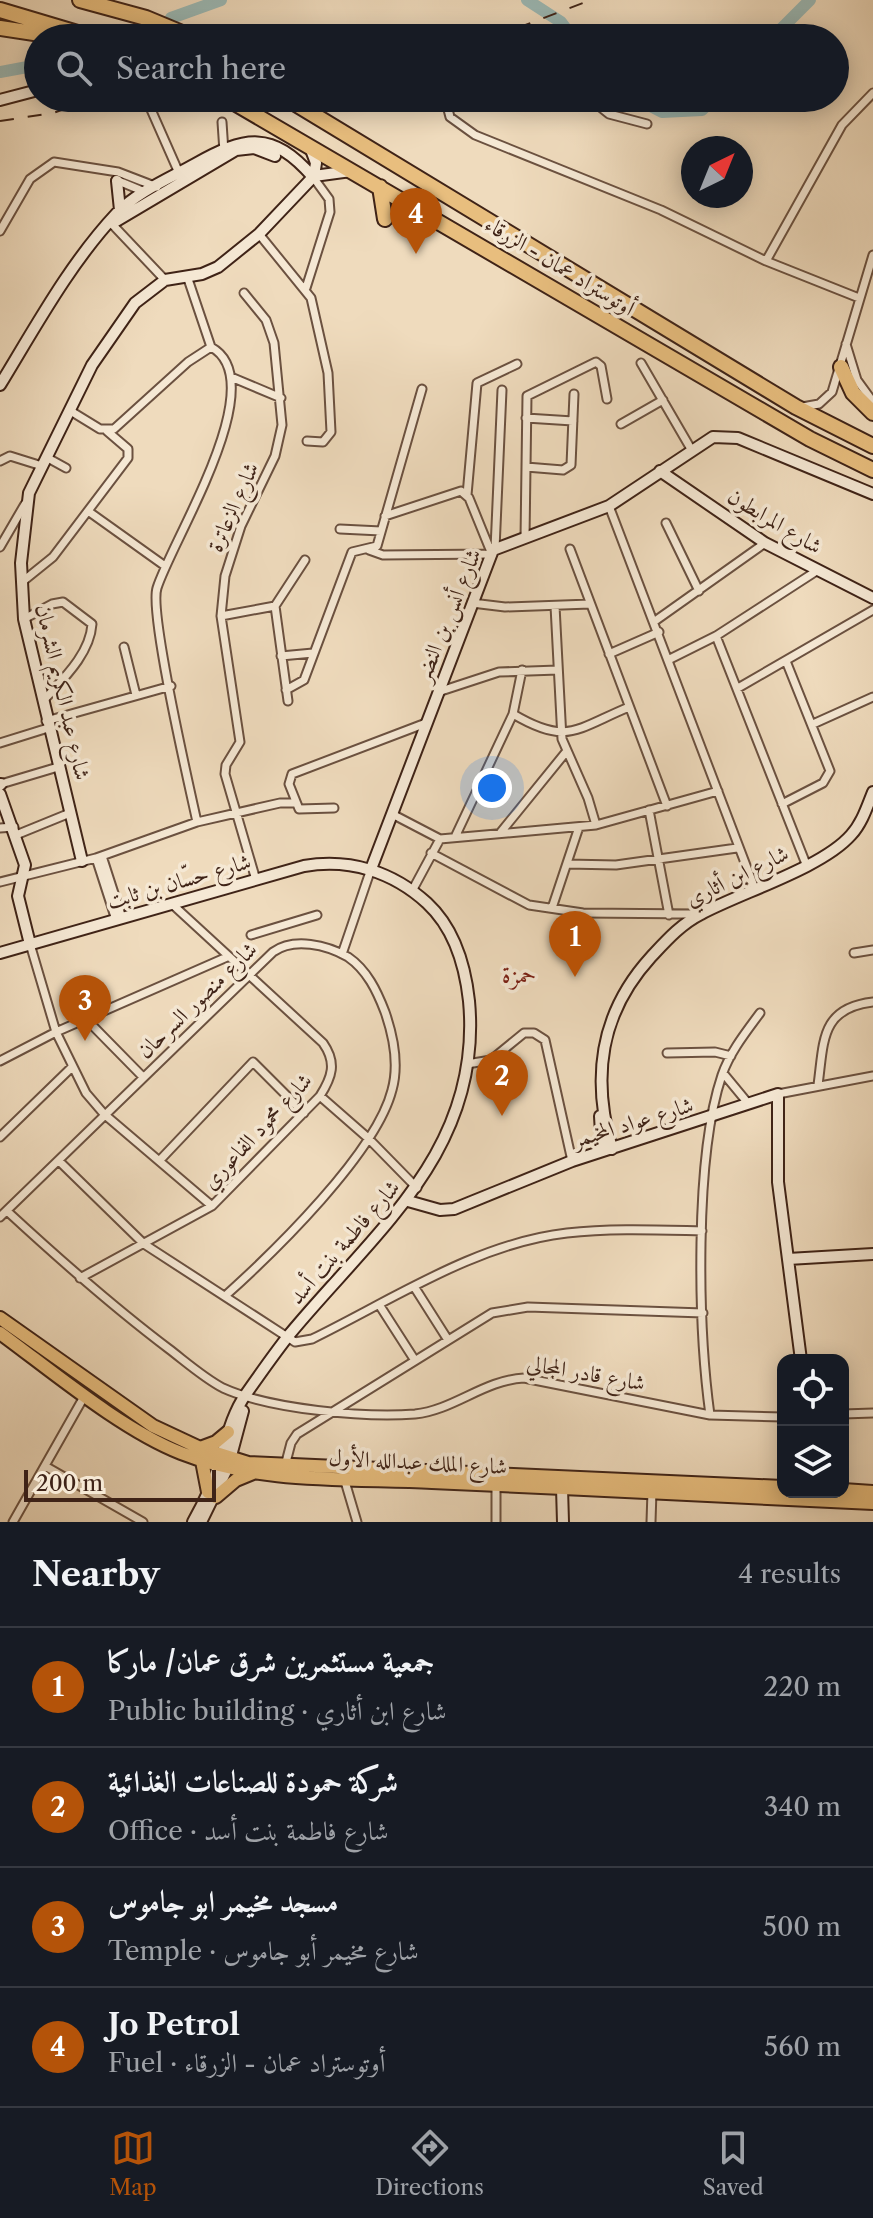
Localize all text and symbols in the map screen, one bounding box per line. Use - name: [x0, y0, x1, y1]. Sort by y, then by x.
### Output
- search box: [24, 24, 849, 112]
- icon: search: [52, 46, 96, 90]
- text: Search here: [116, 50, 286, 87]
- north arrow: [681, 136, 753, 208]
- pin: 4: [390, 188, 442, 254]
- street label: أوتوستراد عمان - الزرقاء: [480, 209, 642, 322]
- street label: شارع الزعاترة: [201, 458, 269, 558]
- street label: شارع المرابطون: [720, 482, 827, 564]
- street label: شارع أنس بن النضر: [407, 544, 492, 689]
- street label: شارع عبد الكريم الشرمان: [24, 602, 96, 784]
- your location: [472, 768, 512, 808]
- street label: شارع ابن أثاري: [680, 838, 795, 917]
- street label: شارع حسّان بن ثابت: [103, 846, 255, 919]
- pin: 1: [549, 911, 601, 977]
- street label: شارع منصور السرحان: [131, 936, 266, 1068]
- district label: حمزة: [502, 960, 536, 990]
- pin: 3: [59, 975, 111, 1041]
- pin: 2: [476, 1050, 528, 1116]
- street label: شارع محمود الفاعوري: [196, 1067, 321, 1198]
- street label: شارع عواد المخيمر: [568, 1091, 698, 1158]
- street label: شارع فاطمة بنت أسد: [281, 1173, 409, 1313]
- street label: شارع قادر المجالي: [524, 1349, 647, 1402]
- map controls: [777, 1354, 849, 1498]
- button: locate: [777, 1354, 849, 1426]
- button: layers: [777, 1426, 849, 1498]
- street label: شارع الملك عبدالله الأول: [328, 1442, 508, 1485]
- scale bar: [24, 1466, 216, 1502]
- text: 200 m: [36, 1470, 103, 1497]
- text: Nearby: [32, 1553, 160, 1595]
- text: 4 results: [738, 1558, 841, 1590]
- text: جمعية مستثمرين شرق عمان/ ماركا: [108, 1643, 434, 1680]
- text: 1: [52, 1671, 64, 1703]
- text: 220 m: [763, 1671, 841, 1703]
- text: Public building · شارع ابن أثاري: [108, 1695, 447, 1727]
- text: شركة حمودة للصناعات الغذائية: [108, 1763, 398, 1800]
- text: 2: [50, 1791, 66, 1823]
- text: 340 m: [764, 1791, 841, 1823]
- text: Office · شارع فاطمة بنت أسد: [108, 1815, 389, 1847]
- text: مسجد مخيمر ابو جاموس: [108, 1883, 338, 1920]
- text: 3: [51, 1911, 65, 1943]
- text: 500 m: [763, 1911, 841, 1943]
- text: Temple · شارع مخيمر أبو جاموس: [108, 1935, 419, 1967]
- text: Jo Petrol: [108, 2006, 240, 2043]
- text: 4: [50, 2031, 66, 2063]
- text: 560 m: [764, 2031, 841, 2063]
- text: Fuel · أوتوستراد عمان - الزرقاء: [108, 2047, 386, 2079]
- tab: Map: [109, 2126, 157, 2201]
- tab: Directions: [375, 2126, 484, 2201]
- tab: Saved: [703, 2126, 764, 2201]

